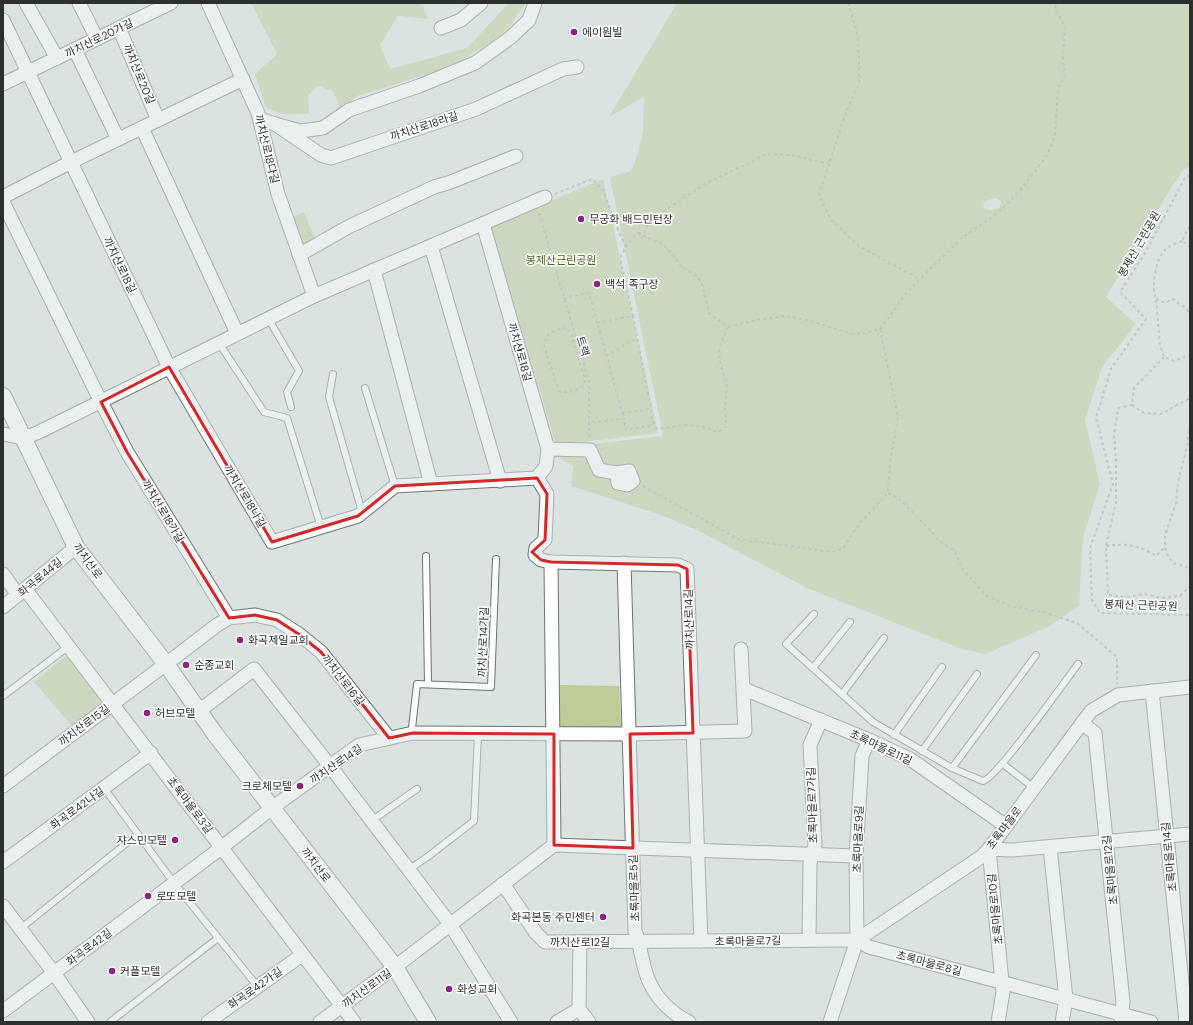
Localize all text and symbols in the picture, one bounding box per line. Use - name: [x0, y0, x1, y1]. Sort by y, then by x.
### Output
- street label: 까치산로20가길: [62, 15, 136, 61]
- place label: 에이원빌: [582, 25, 622, 39]
- marker: 에이원빌: [569, 27, 579, 37]
- street label: 까치산로20길: [120, 42, 158, 106]
- street label: 까치산로18라길: [388, 108, 460, 144]
- street label: 까치산로18다길: [252, 113, 282, 185]
- street label: 봉제산 근린공원: [1114, 209, 1164, 279]
- place label: 무궁화 배드민턴장: [589, 212, 673, 226]
- marker: 무궁화 배드민턴장: [576, 214, 586, 224]
- street label: 까치산로18길: [100, 235, 140, 295]
- park label: 봉제산근린공원: [526, 253, 596, 267]
- place label: 백석 족구장: [605, 277, 659, 291]
- marker: 백석 족구장: [592, 279, 602, 289]
- street label: 까치산로18길: [505, 321, 535, 383]
- street label: 트랙: [573, 334, 593, 358]
- street label: 까치산로18나길: [221, 462, 269, 530]
- street label: 까치산로18가길: [139, 477, 187, 545]
- street label: 까치산로: [70, 541, 106, 581]
- street label: 화곡로44길: [15, 554, 65, 600]
- street label: 까치산로14길: [681, 588, 697, 650]
- street label: 봉제산 근린공원: [1104, 597, 1178, 613]
- street label: 까치산로14가길: [475, 606, 491, 678]
- place label: 화곡제일교회: [248, 633, 309, 647]
- marker: 화곡제일교회: [235, 635, 245, 645]
- street label: 까치산로16길: [319, 652, 367, 708]
- place label: 순종교회: [194, 658, 234, 672]
- marker: 순종교회: [181, 660, 191, 670]
- street label: 까치산로15길: [56, 701, 112, 749]
- place label: 허브모텔: [155, 706, 195, 720]
- marker: 허브모텔: [142, 708, 152, 718]
- street label: 초록마을로11길: [847, 726, 915, 768]
- street label: 까치산로14길: [307, 741, 365, 787]
- street label: 초록마을로7가길: [804, 766, 820, 844]
- street label: 초록마을로3길: [164, 774, 216, 836]
- place label: 크로체모텔: [241, 779, 292, 793]
- marker: 크로체모텔: [295, 781, 305, 791]
- street label: 화곡로42나길: [47, 784, 107, 832]
- street label: 초록마을로: [983, 804, 1025, 852]
- street label: 초록마을로9길: [850, 805, 866, 873]
- street label: 초록마을로14길: [1158, 821, 1180, 893]
- place label: 쟈스민모텔: [116, 833, 167, 847]
- street label: 초록마을로12길: [1099, 834, 1121, 906]
- marker: 쟈스민모텔: [170, 835, 180, 845]
- street label: 까치산로: [298, 845, 334, 885]
- street label: 초록마을로5길: [626, 854, 642, 922]
- street label: 초록마을로10길: [984, 873, 1006, 945]
- place label: 로또모텔: [156, 889, 196, 903]
- marker: 로또모텔: [143, 891, 153, 901]
- place label: 화곡본동 주민센터: [511, 910, 595, 924]
- marker: 화곡본동 주민센터: [598, 912, 608, 922]
- street label: 화곡로42길: [63, 925, 115, 969]
- street label: 초록마을로7길: [715, 933, 781, 949]
- street label: 까치산로12길: [550, 935, 610, 949]
- street label: 초록마을로8길: [895, 948, 963, 978]
- place label: 커플모텔: [120, 964, 160, 978]
- street label: 화곡로42가길: [225, 964, 285, 1012]
- street label: 까치산로11길: [340, 965, 394, 1011]
- marker: 커플모텔: [107, 966, 117, 976]
- place label: 화성교회: [457, 982, 497, 996]
- marker: 화성교회: [444, 984, 454, 994]

